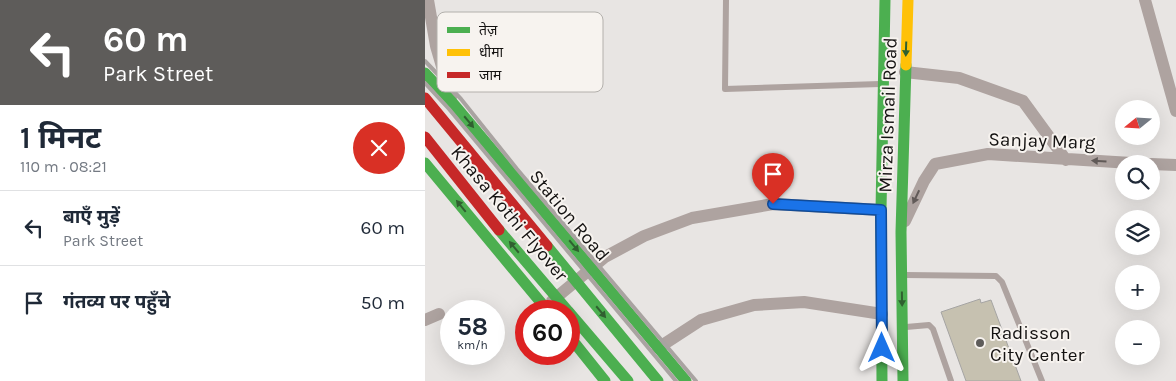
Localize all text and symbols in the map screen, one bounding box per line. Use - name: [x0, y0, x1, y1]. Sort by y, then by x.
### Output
- legend: [437, 12, 603, 92]
- text: 60 m: [103, 19, 188, 60]
- icon: left: [20, 20, 85, 85]
- text: तेज़: [479, 21, 498, 39]
- street label: Mirza Ismail Road: [874, 37, 902, 193]
- one-way arrow: [902, 41, 910, 57]
- text: धीमा: [479, 44, 504, 61]
- text: Park Street: [103, 61, 213, 87]
- text: जाम: [479, 67, 502, 84]
- north arrow: [1115, 100, 1160, 145]
- map controls: [1115, 100, 1160, 365]
- one-way arrow: [464, 115, 475, 128]
- text: 1 मिनट: [20, 120, 101, 156]
- button: close: [353, 122, 405, 174]
- street label: Sanjay Marg: [988, 128, 1096, 154]
- street label: Khasa Kothi Flyover: [446, 142, 572, 286]
- pin: [752, 153, 794, 204]
- button: search: [1115, 155, 1160, 200]
- text: 110 m · 08:21: [20, 157, 107, 176]
- one-way arrow: [1090, 157, 1106, 165]
- icon: arrive: [759, 160, 787, 188]
- street label: Station Road: [525, 166, 614, 266]
- one-way arrow: [912, 190, 920, 204]
- one-way arrow: [456, 200, 467, 213]
- text: बाएँ मुड़ें: [63, 206, 120, 228]
- button: layers: [1115, 210, 1160, 255]
- icon: left: [20, 214, 48, 242]
- text: 60 m: [361, 217, 405, 239]
- text: Park Street: [63, 231, 143, 250]
- one-way arrow: [568, 240, 579, 253]
- one-way arrow: [509, 241, 520, 254]
- button: +: [1115, 265, 1160, 310]
- icon: arrive: [20, 289, 48, 317]
- text: गंतव्य पर पहुँचे: [63, 291, 170, 313]
- one-way arrow: [898, 291, 906, 307]
- text: 50 m: [361, 292, 405, 314]
- speed limit sign: 60: [515, 300, 580, 365]
- one-way arrow: [595, 305, 606, 318]
- text: 58: [457, 312, 488, 341]
- button: −: [1115, 320, 1160, 365]
- position arrow: [855, 321, 907, 373]
- place label: Radisson City Center: [990, 322, 1085, 366]
- marker: Radisson City Center: [974, 337, 986, 349]
- text: km/h: [457, 338, 488, 352]

